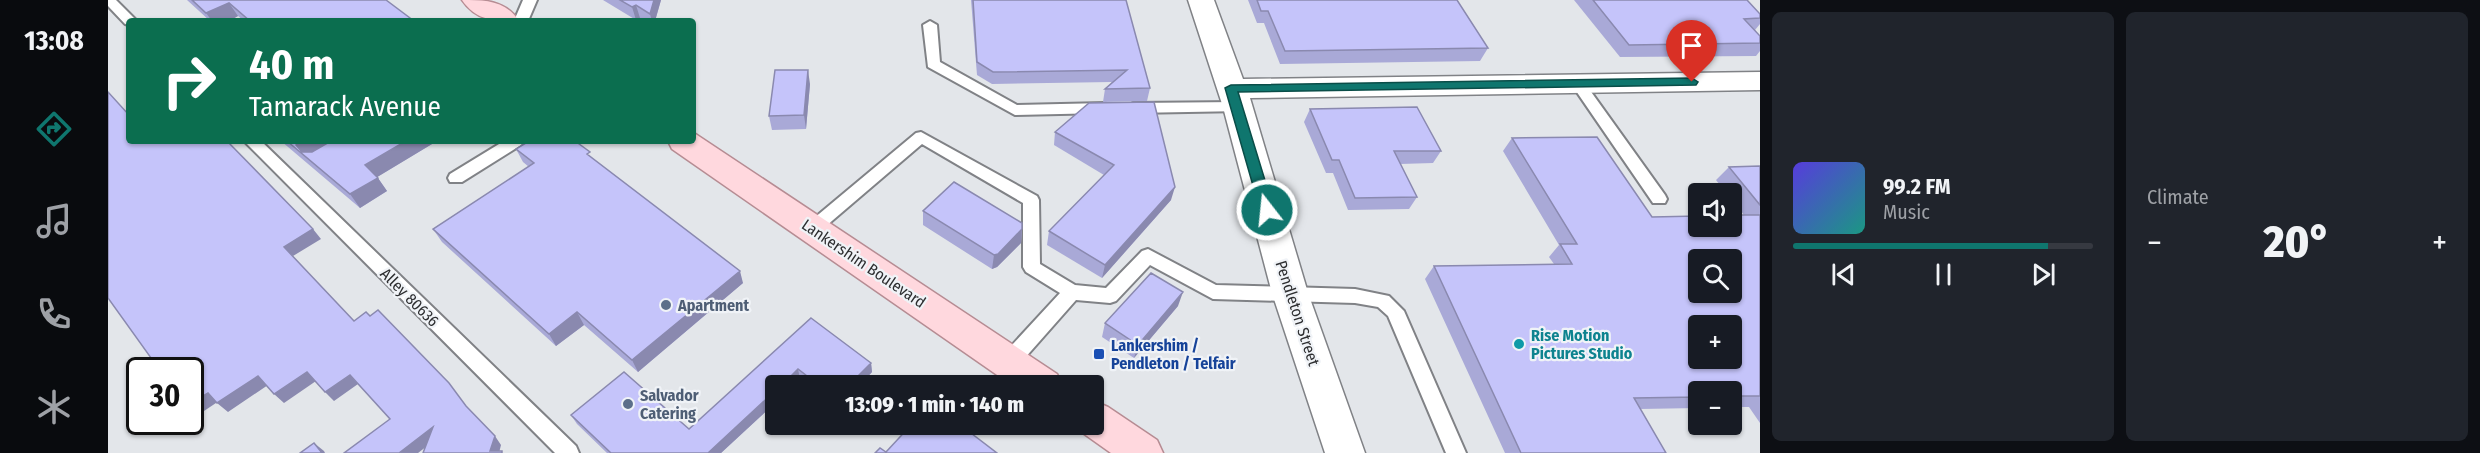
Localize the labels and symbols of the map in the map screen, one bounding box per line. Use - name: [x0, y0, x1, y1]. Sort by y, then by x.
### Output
- pin: [1666, 20, 1717, 82]
- position arrow: [1235, 178, 1299, 242]
- street label: Lankershim Boulevard: [798, 215, 929, 312]
- street label: Pendleton Street: [1272, 258, 1324, 369]
- street label: Alley 80636: [376, 264, 443, 331]
- place label: Apartment: [677, 296, 749, 315]
- marker: Apartment: [659, 298, 673, 312]
- place label: Rise Motion Pictures Studio: [1531, 326, 1633, 363]
- place label: Lankershim / Pendleton / Telfair: [1111, 336, 1236, 373]
- marker: Rise Motion Pictures Studio: [1512, 337, 1526, 351]
- marker: Lankershim / Pendleton / Telfair: [1092, 347, 1106, 361]
- speed limit sign: 30: [126, 357, 204, 435]
- place label: Salvador Catering: [640, 386, 699, 423]
- marker: Salvador Catering: [621, 397, 635, 411]

